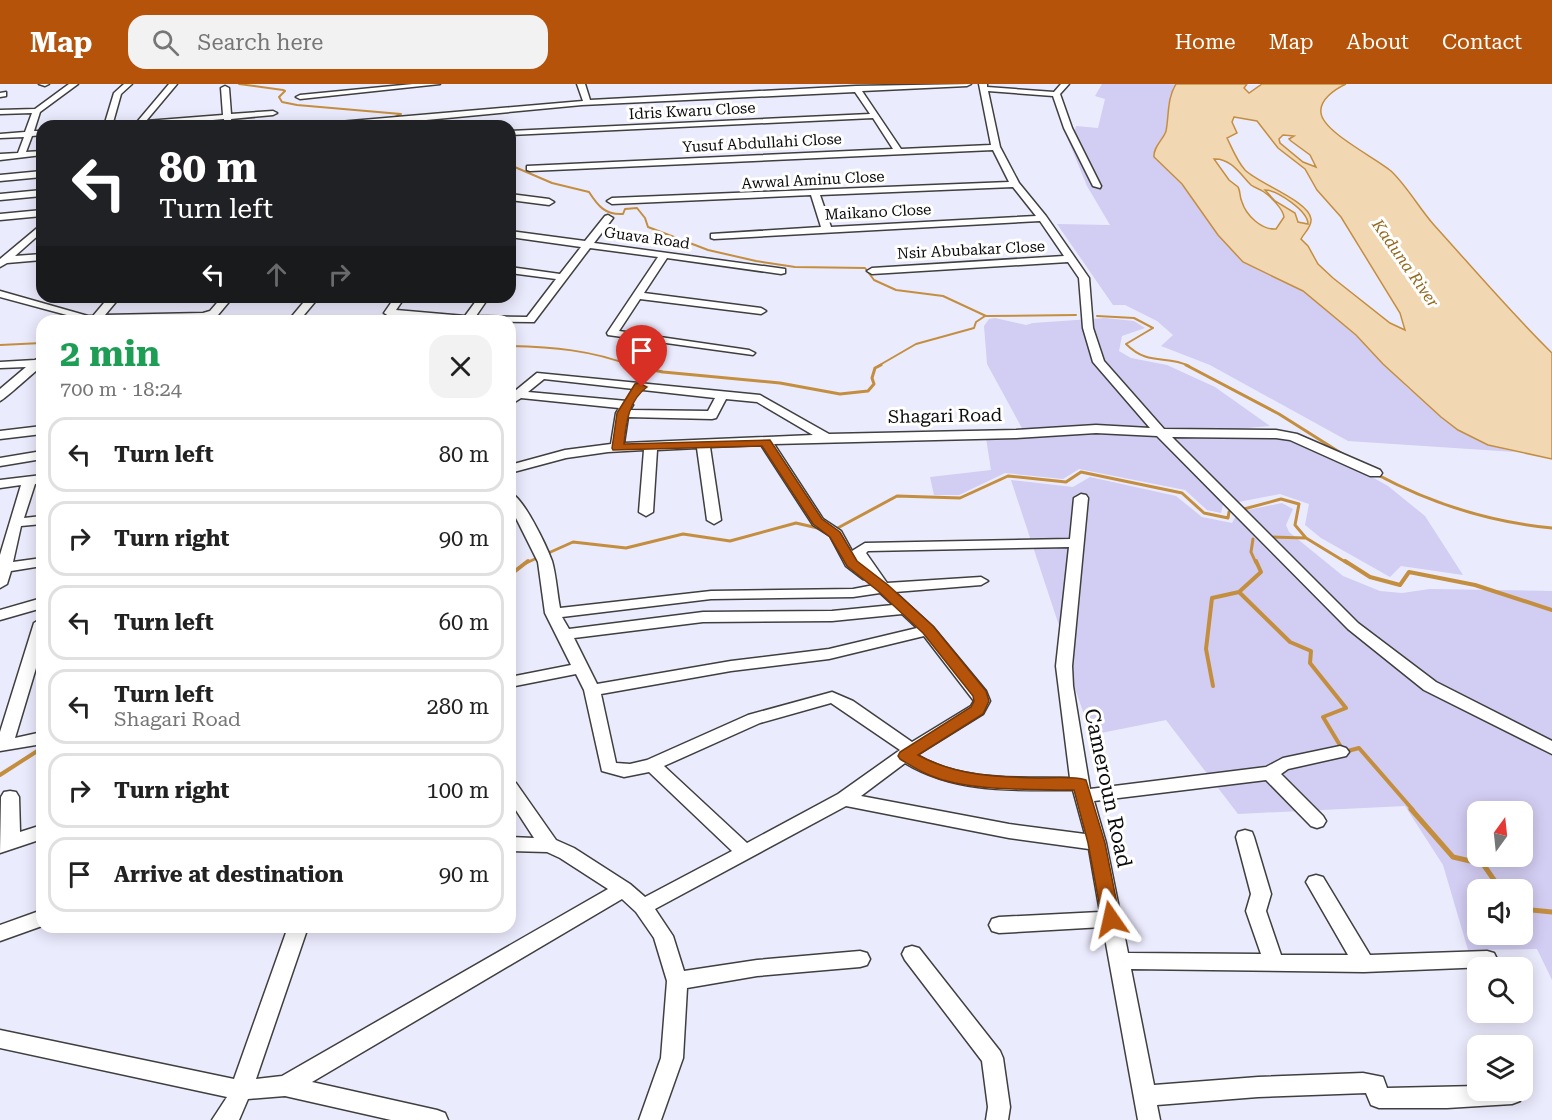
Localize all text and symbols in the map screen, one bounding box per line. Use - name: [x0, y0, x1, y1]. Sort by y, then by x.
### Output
- search box: [128, 15, 548, 69]
- text: Map: [30, 26, 92, 59]
- icon: search: [149, 26, 182, 59]
- text: Search here: [197, 30, 323, 55]
- text: Home: [1175, 30, 1236, 54]
- text: Map: [1269, 30, 1314, 54]
- text: About: [1347, 30, 1409, 54]
- text: Contact: [1442, 30, 1522, 54]
- street label: Idris Kwaru Close: [628, 99, 756, 123]
- street label: Yusuf Abdullahi Close: [682, 130, 842, 156]
- text: 80 m: [159, 143, 257, 192]
- icon: left: [60, 144, 138, 222]
- street label: Awwal Aminu Close: [741, 167, 885, 193]
- text: Turn left: [159, 193, 273, 225]
- street label: Maikano Close: [824, 200, 932, 224]
- water label: Kaduna River: [1368, 215, 1443, 311]
- street label: Guava Road: [603, 223, 691, 253]
- street label: Nsir Abubakar Close: [897, 237, 1045, 263]
- icon: left: [197, 258, 230, 291]
- icon: ahead: [260, 258, 293, 291]
- icon: right: [323, 258, 356, 291]
- pin: [616, 325, 667, 387]
- text: 2 min: [60, 333, 160, 375]
- icon: arrive: [625, 334, 658, 367]
- button: close: [429, 335, 492, 398]
- text: 700 m · 18:24: [60, 377, 182, 401]
- street label: Shagari Road: [888, 404, 1003, 427]
- icon: left: [63, 438, 96, 471]
- text: Turn left: [114, 442, 214, 467]
- text: 80 m: [439, 442, 489, 467]
- icon: right: [63, 522, 96, 555]
- text: Turn right: [114, 526, 229, 551]
- text: 90 m: [439, 526, 489, 551]
- icon: left: [63, 606, 96, 639]
- text: Turn left: [114, 610, 214, 635]
- text: 60 m: [439, 610, 489, 635]
- text: Turn left: [114, 682, 214, 707]
- icon: left: [63, 690, 96, 723]
- text: 280 m: [426, 694, 489, 719]
- street label: Cameroun Road: [1079, 706, 1137, 870]
- text: Shagari Road: [114, 707, 241, 731]
- icon: right: [63, 774, 96, 807]
- text: Turn right: [114, 778, 229, 803]
- text: 100 m: [426, 778, 489, 803]
- north arrow: [1467, 801, 1533, 867]
- map controls: [1467, 801, 1533, 1101]
- icon: arrive: [63, 858, 96, 891]
- text: Arrive at destination: [114, 862, 343, 887]
- text: 90 m: [439, 862, 489, 887]
- button: sound: [1467, 879, 1533, 945]
- position arrow: [1079, 887, 1143, 951]
- button: search: [1467, 957, 1533, 1023]
- button: layers: [1467, 1035, 1533, 1101]

